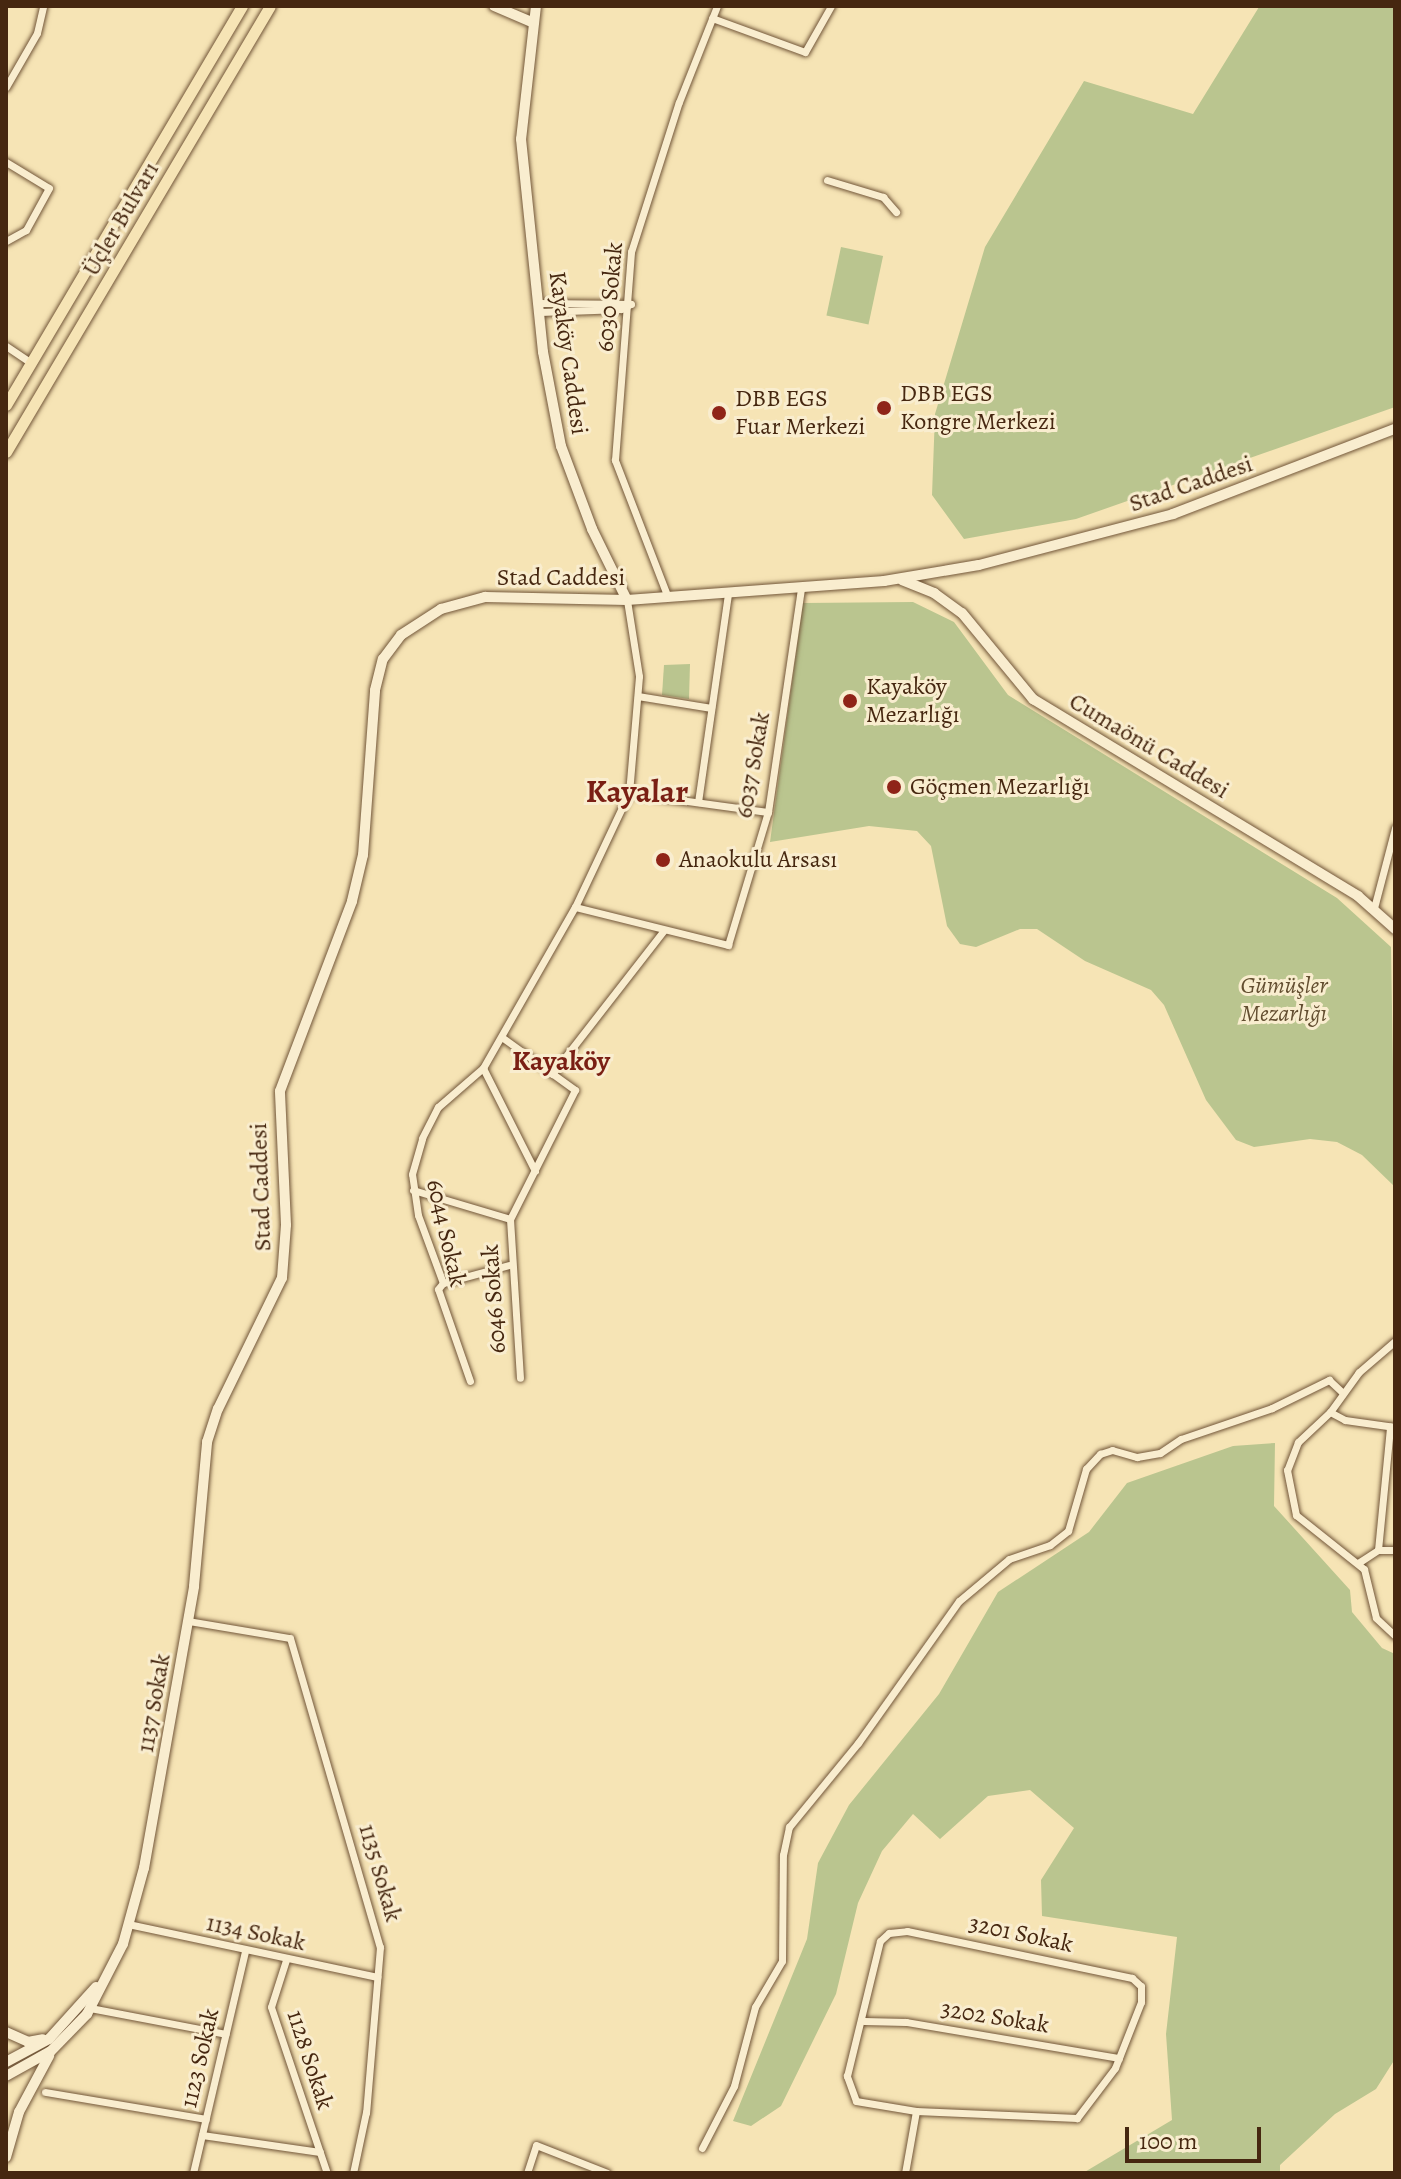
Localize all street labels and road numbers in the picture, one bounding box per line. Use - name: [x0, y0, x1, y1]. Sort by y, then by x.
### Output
- street label: Üçler Bulvarı: [77, 157, 165, 281]
- street label: 6030 Sokak: [591, 241, 629, 353]
- street label: Kayaköy Caddesi: [542, 269, 594, 437]
- street label: Stad Caddesi: [1126, 449, 1256, 519]
- street label: Stad Caddesi: [497, 564, 625, 592]
- street label: Cumaönü Caddesi: [1064, 687, 1234, 805]
- street label: 6037 Sokak: [729, 710, 777, 820]
- street label: Stad Caddesi: [244, 1122, 278, 1252]
- street label: 6044 Sokak: [420, 1177, 472, 1289]
- street label: 6046 Sokak: [476, 1243, 512, 1355]
- street label: 1137 Sokak: [131, 1651, 177, 1755]
- street label: 1135 Sokak: [352, 1821, 408, 1925]
- street label: 1134 Sokak: [204, 1908, 308, 1958]
- street label: 3201 Sokak: [966, 1909, 1076, 1959]
- street label: 3202 Sokak: [939, 1994, 1051, 2040]
- street label: 1123 Sokak: [175, 2005, 225, 2111]
- street label: 1128 Sokak: [280, 2007, 340, 2113]

